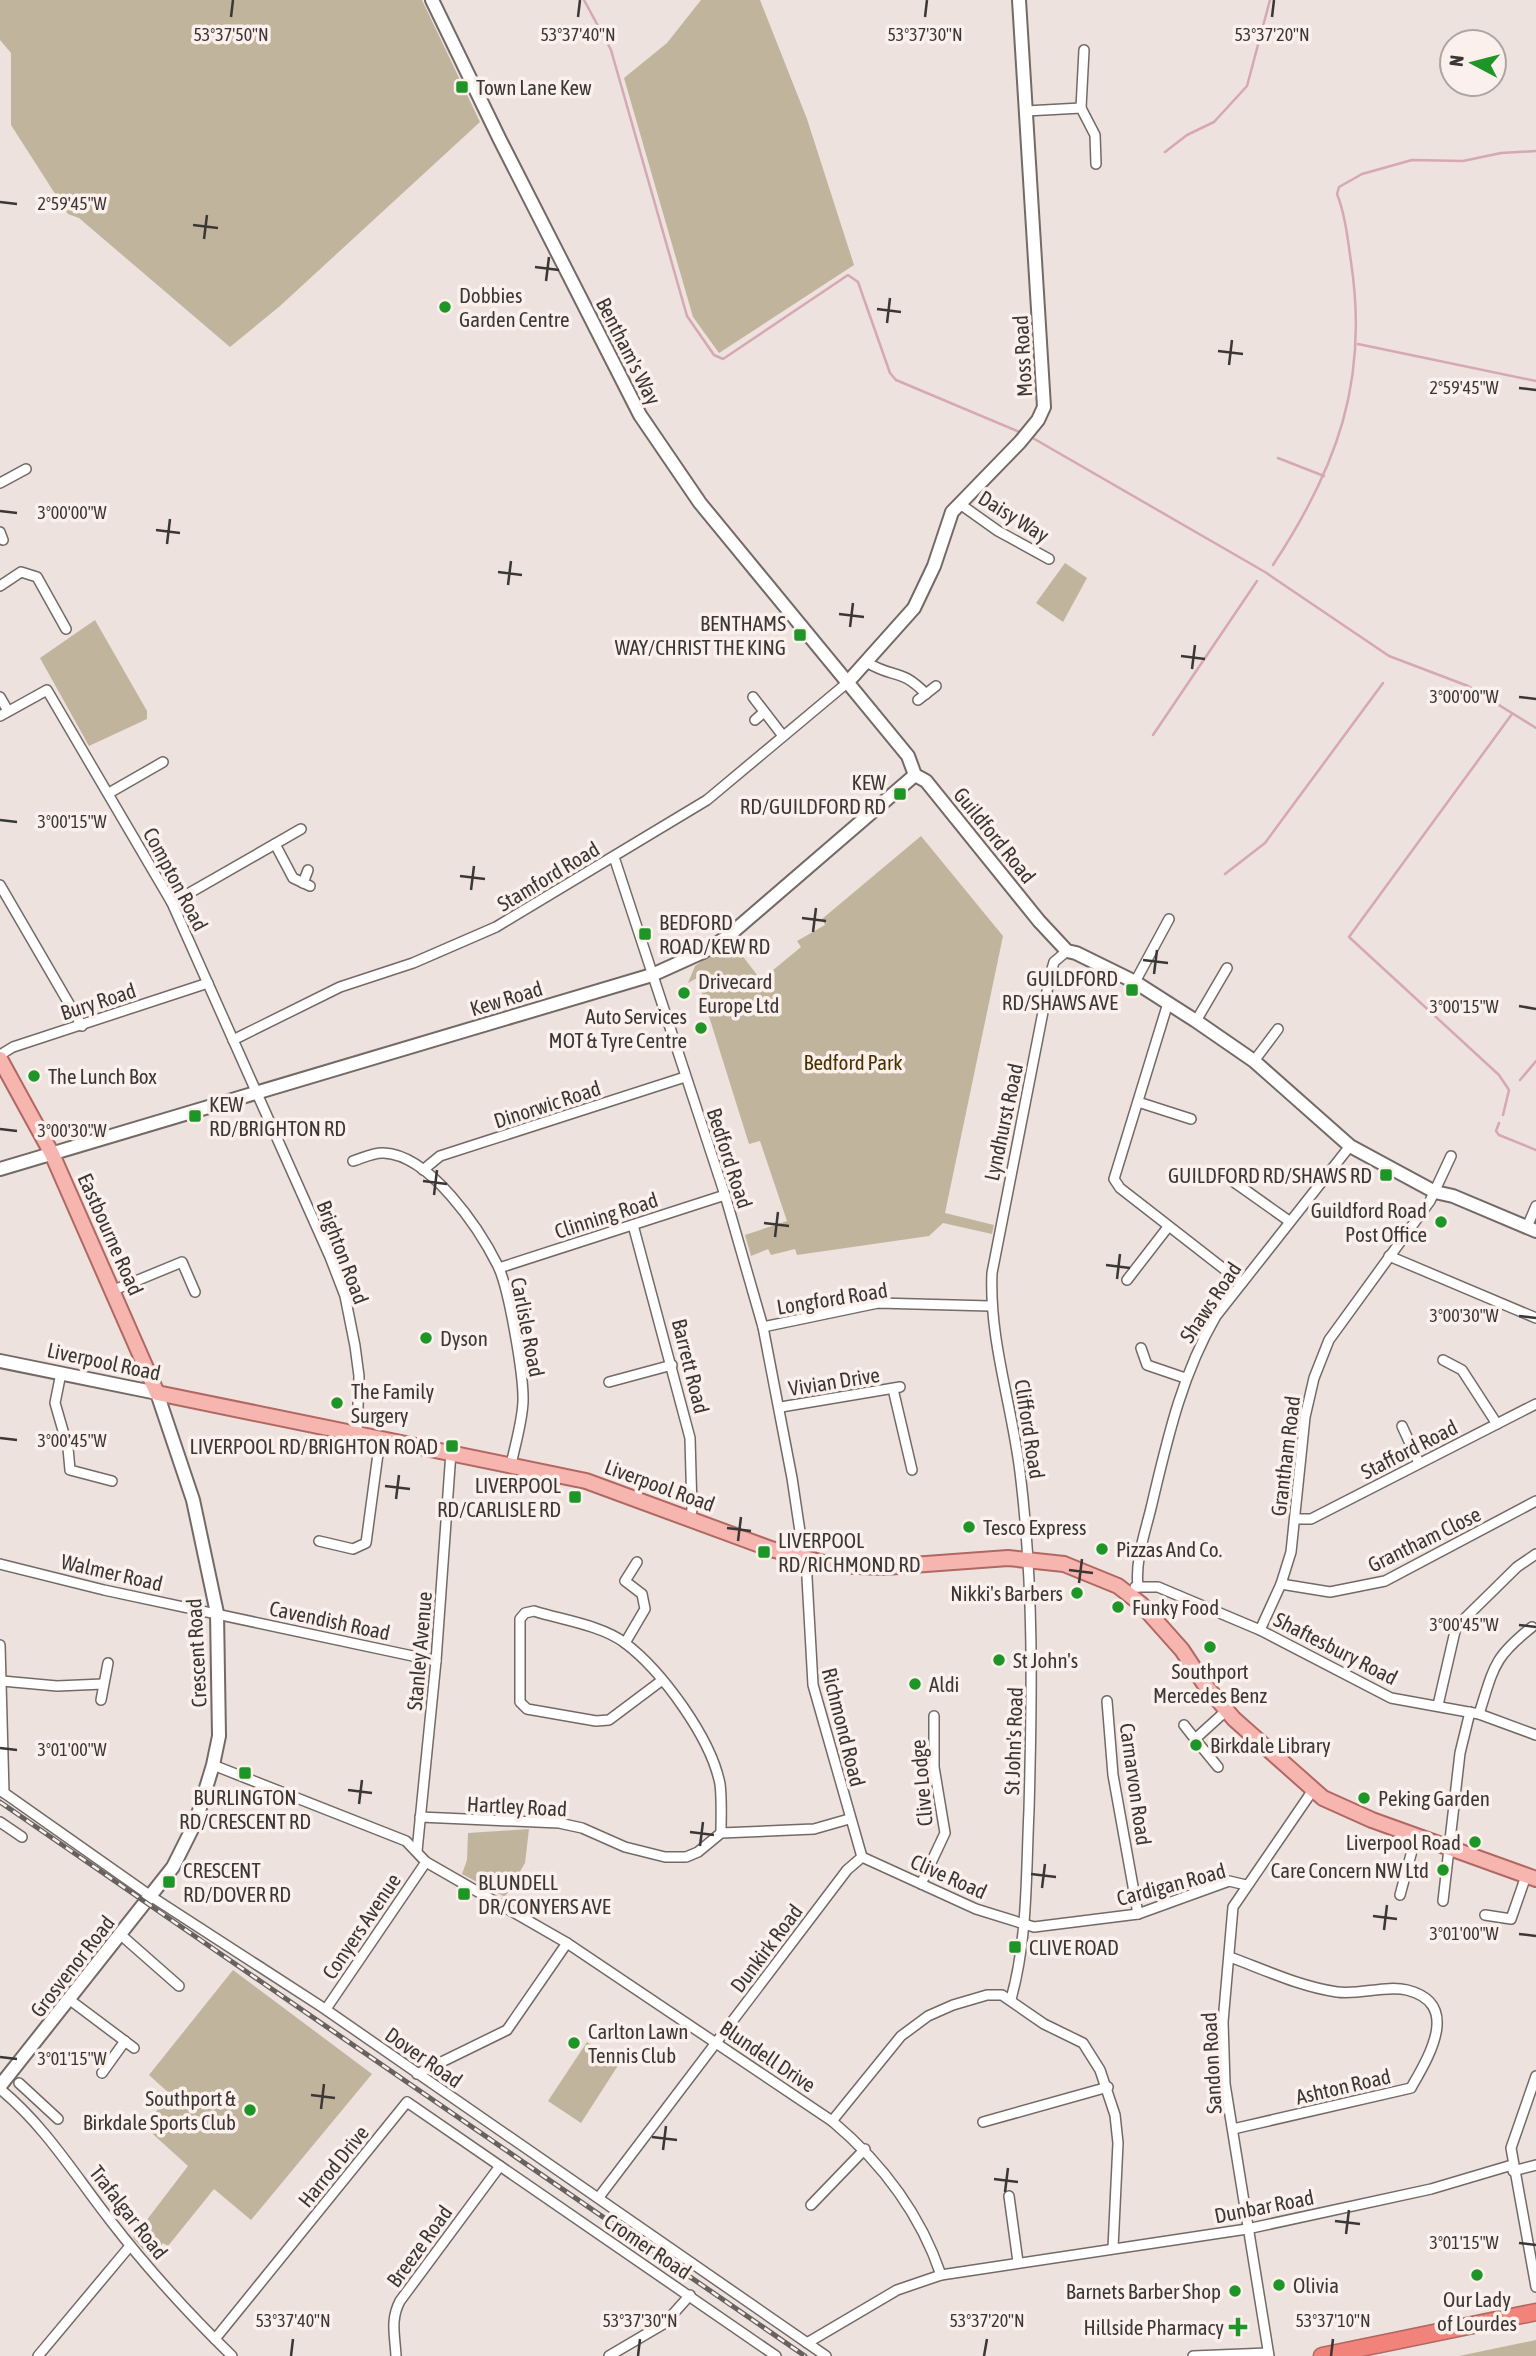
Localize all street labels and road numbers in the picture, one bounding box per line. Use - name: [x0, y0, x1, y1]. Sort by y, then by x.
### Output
- street label: Bentham's Way: [592, 293, 666, 409]
- street label: Moss Road: [1008, 315, 1036, 397]
- street label: Daisy Way: [974, 485, 1054, 547]
- street label: Guildford Road: [949, 782, 1041, 888]
- street label: Compton Road: [139, 823, 213, 935]
- street label: Stamford Road: [493, 836, 603, 916]
- street label: Kew Road: [467, 976, 545, 1020]
- street label: Bury Road: [57, 978, 139, 1024]
- street label: Lyndhurst Road: [979, 1061, 1027, 1183]
- street label: Dinorwic Road: [491, 1075, 603, 1133]
- street label: Bedford Road: [702, 1105, 758, 1211]
- street label: Eastbourne Road: [73, 1169, 149, 1299]
- street label: Clinning Road: [551, 1187, 661, 1243]
- street label: Brighton Road: [312, 1197, 374, 1307]
- street label: Shaws Road: [1174, 1257, 1246, 1347]
- street label: Carlisle Road: [507, 1275, 549, 1379]
- street label: Longford Road: [775, 1277, 889, 1319]
- street label: Barrett Road: [668, 1316, 714, 1416]
- street label: Liverpool Road: [45, 1337, 163, 1385]
- street label: Vivian Drive: [787, 1362, 881, 1400]
- street label: Clifford Road: [1010, 1378, 1050, 1480]
- street label: Grantham Road: [1266, 1395, 1304, 1517]
- street label: Stafford Road: [1357, 1414, 1461, 1484]
- street label: Liverpool Road: [602, 1454, 718, 1516]
- street label: Grantham Close: [1364, 1501, 1484, 1577]
- street label: Walmer Road: [59, 1549, 165, 1595]
- street label: Stanley Avenue: [402, 1591, 436, 1711]
- street label: Cavendish Road: [267, 1596, 393, 1644]
- street label: Crescent Road: [181, 1598, 211, 1708]
- street label: Shaftesbury Road: [1270, 1607, 1402, 1689]
- street label: Richmond Road: [818, 1665, 870, 1789]
- street label: St John's Road: [999, 1687, 1027, 1795]
- street label: Carnarvon Road: [1116, 1721, 1156, 1847]
- street label: Clive Lodge: [905, 1739, 937, 1827]
- street label: Hartley Road: [466, 1791, 568, 1821]
- street label: Clive Road: [907, 1849, 991, 1903]
- street label: Cardigan Road: [1114, 1858, 1228, 1910]
- street label: Conyers Avenue: [317, 1869, 405, 1983]
- street label: Dunkirk Road: [725, 1899, 807, 1997]
- street label: Grosvenor Road: [25, 1911, 119, 2021]
- street label: Sandon Road: [1196, 2012, 1226, 2114]
- street label: Blundell Drive: [716, 2015, 820, 2097]
- street label: Dover Road: [381, 2022, 467, 2092]
- street label: Ashton Road: [1293, 2063, 1393, 2109]
- street label: Harrod Drive: [293, 2120, 373, 2212]
- street label: Trafalgar Road: [85, 2161, 173, 2263]
- street label: Dunbar Road: [1212, 2185, 1316, 2227]
- street label: Breeze Road: [381, 2201, 457, 2291]
- street label: Cromer Road: [600, 2208, 696, 2284]

